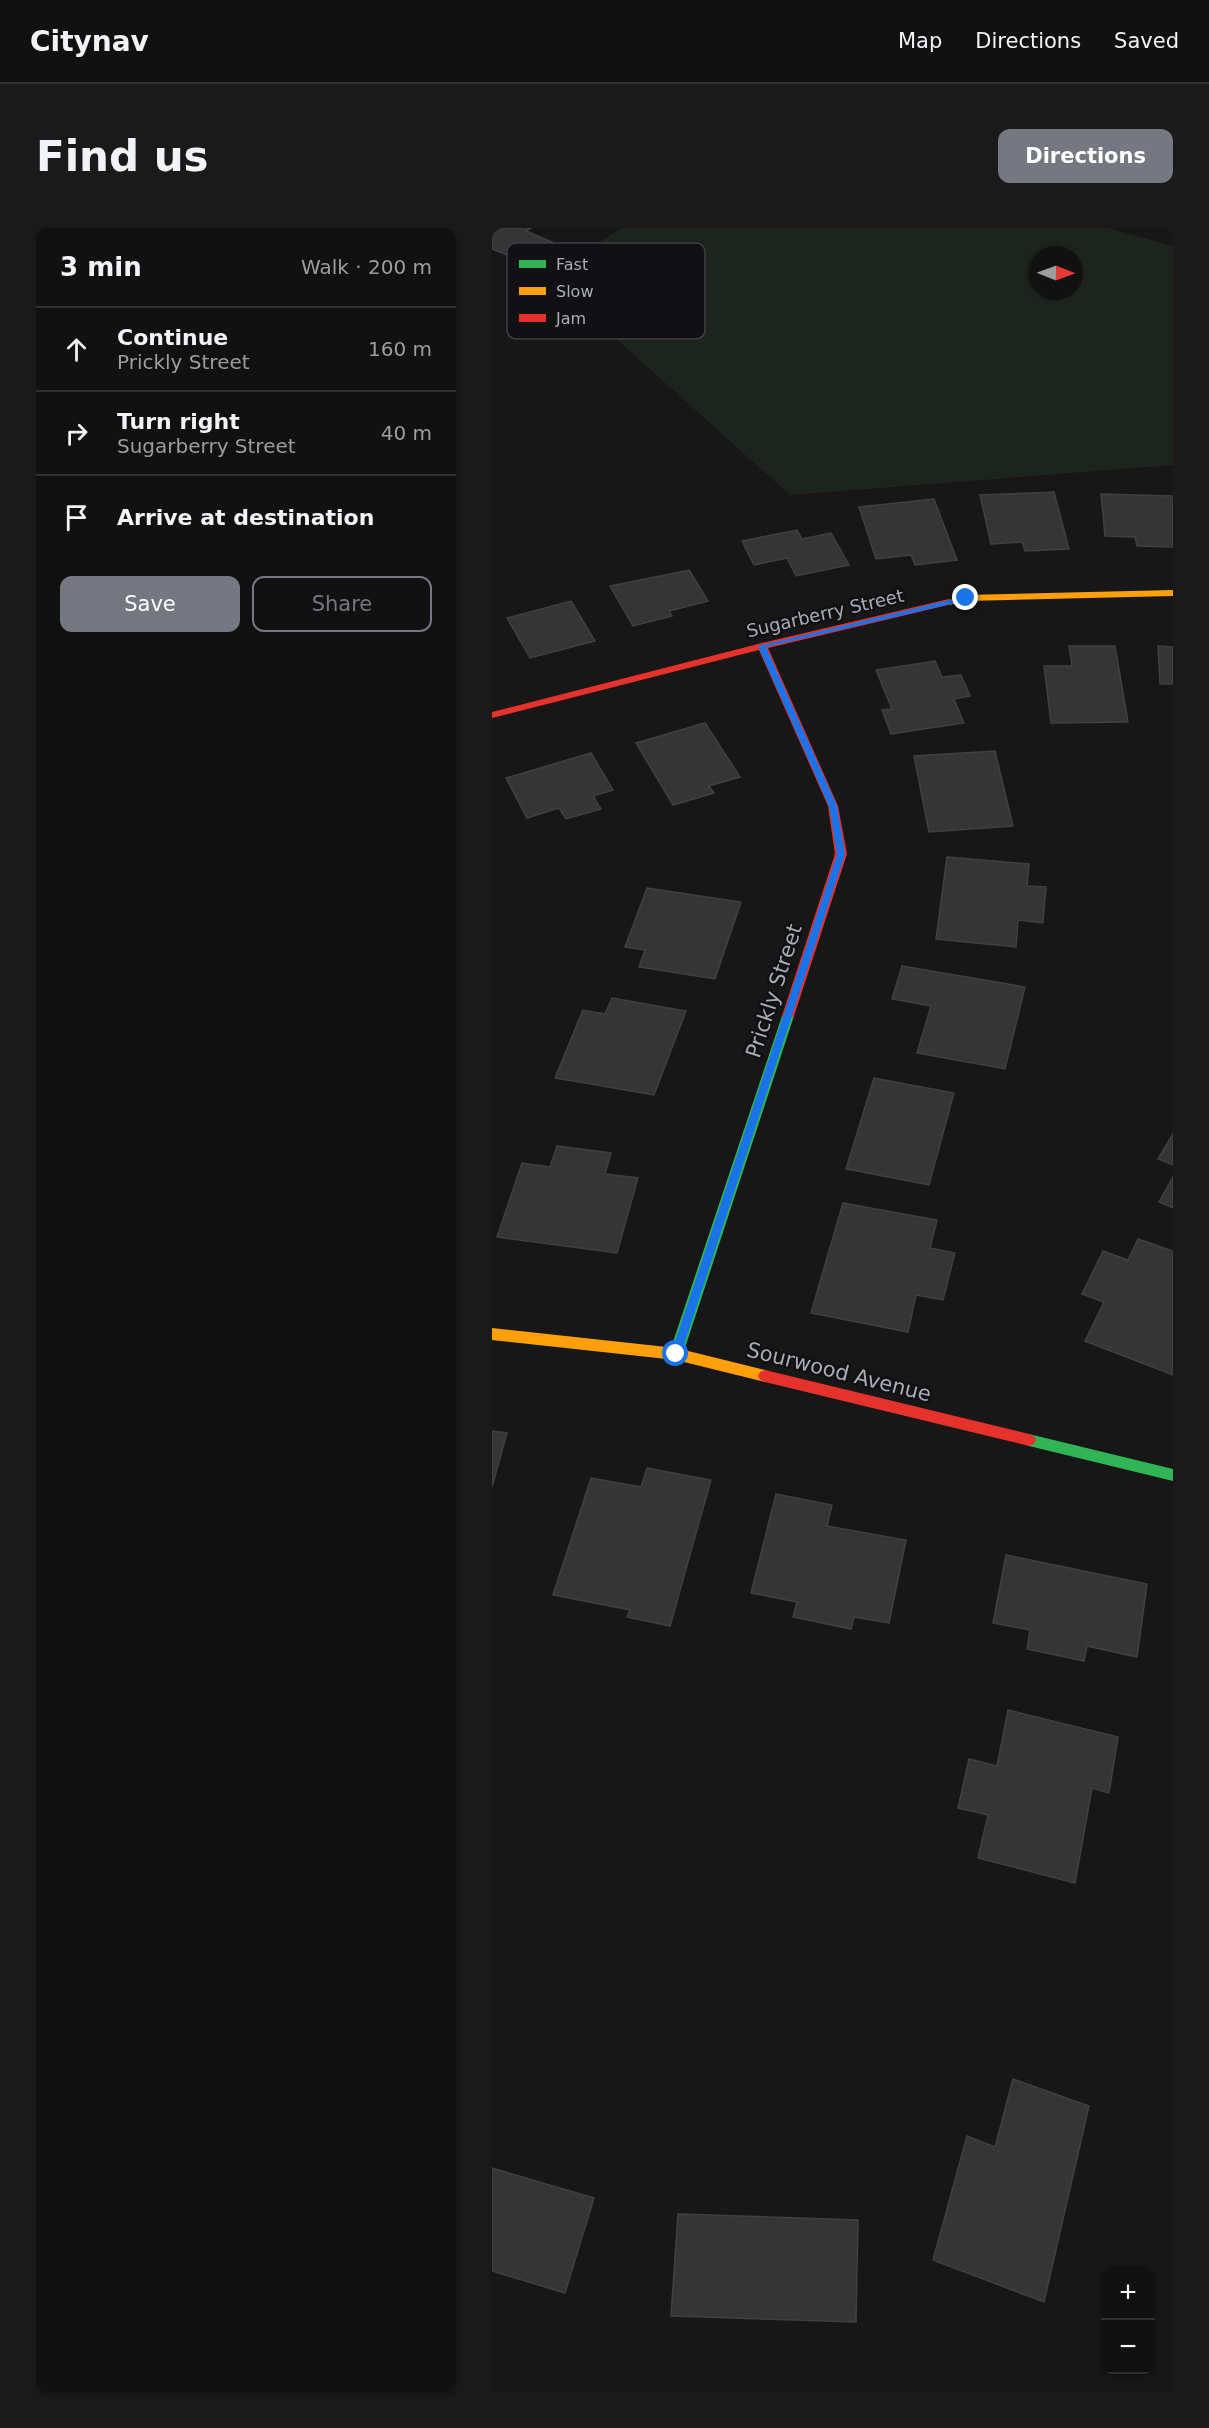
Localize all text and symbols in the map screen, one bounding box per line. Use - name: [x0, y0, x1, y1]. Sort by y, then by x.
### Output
- text: Citynav: [30, 25, 149, 58]
- text: Map: [898, 29, 942, 53]
- text: Directions: [975, 29, 1081, 53]
- text: Saved: [1114, 29, 1179, 53]
- button: Directions: [998, 129, 1173, 183]
- text: Find us: [36, 132, 209, 181]
- legend: [507, 243, 705, 339]
- north arrow: [1029, 246, 1083, 300]
- text: 3 min: [60, 252, 142, 282]
- text: Walk · 200 m: [301, 255, 432, 279]
- text: Fast: [556, 255, 588, 274]
- text: Slow: [556, 282, 593, 301]
- text: Jam: [555, 309, 586, 328]
- text: Continue: [117, 325, 228, 350]
- icon: ahead: [60, 333, 93, 366]
- text: 160 m: [368, 337, 432, 361]
- text: Prickly Street: [117, 350, 250, 374]
- text: Turn right: [117, 409, 240, 434]
- icon: right: [60, 417, 93, 450]
- text: 40 m: [381, 421, 432, 445]
- text: Sugarberry Street: [117, 434, 296, 458]
- icon: arrive: [60, 501, 93, 534]
- text: Arrive at destination: [117, 505, 374, 530]
- button: Save: [60, 576, 240, 632]
- button: Share: [252, 576, 432, 632]
- route end: [952, 584, 978, 610]
- street label: Sugarberry Street: [744, 585, 906, 641]
- street label: Prickly Street: [741, 921, 807, 1061]
- street label: Sourwood Avenue: [744, 1337, 934, 1407]
- route start: [662, 1340, 688, 1366]
- map controls: [1101, 2266, 1155, 2374]
- button: +: [1101, 2266, 1155, 2320]
- button: −: [1101, 2320, 1155, 2374]

